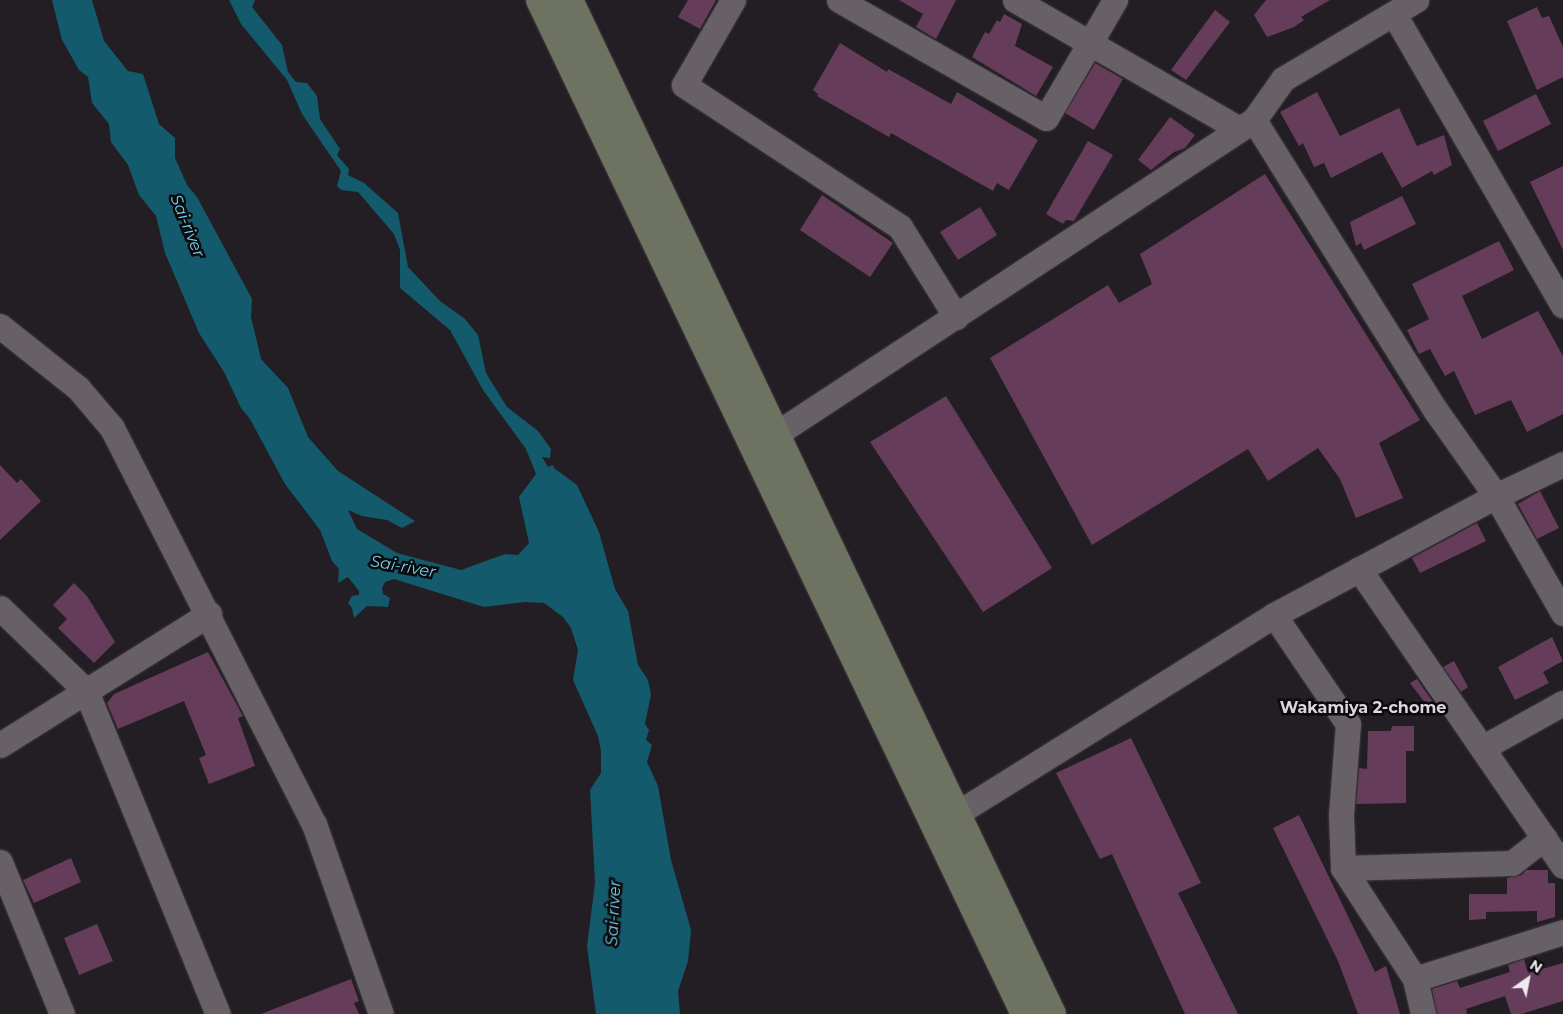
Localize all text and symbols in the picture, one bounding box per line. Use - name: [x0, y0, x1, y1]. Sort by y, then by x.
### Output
- water label: Sai-river: [166, 192, 208, 260]
- water label: Sai-river: [369, 552, 437, 582]
- district label: Wakamiya 2-chome: [1280, 698, 1446, 718]
- water label: Sai-river: [603, 880, 625, 946]
- north arrow: [1503, 954, 1553, 1004]
- text: N: [1527, 956, 1546, 977]

